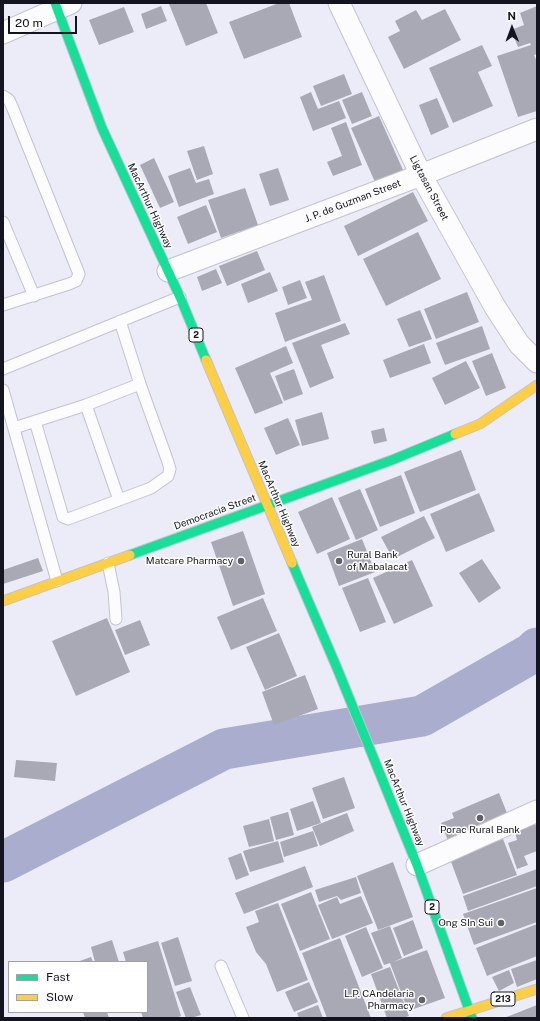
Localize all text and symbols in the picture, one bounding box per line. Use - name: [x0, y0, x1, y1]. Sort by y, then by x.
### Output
- scale bar: [10, 8, 79, 34]
- north arrow: [492, 8, 532, 48]
- text: N: [507, 10, 516, 22]
- text: 20 m: [15, 16, 43, 30]
- street label: Ligtasan Street: [407, 153, 451, 223]
- street label: MacArthur Highway: [125, 161, 175, 251]
- street label: J. P. de Guzman Street: [303, 177, 403, 225]
- road number: 2: [189, 328, 203, 342]
- street label: MacArthur Highway: [255, 459, 303, 549]
- street label: Democracia Street: [172, 492, 258, 532]
- place label: Rural Bank of Mabalacat: [347, 549, 408, 572]
- place label: Matcare Pharmacy: [146, 555, 233, 567]
- marker: Matcare Pharmacy: [236, 556, 246, 566]
- marker: Rural Bank of Mabalacat: [334, 556, 344, 566]
- street label: MacArthur Highway: [381, 758, 427, 848]
- marker: Porac Rural Bank: [475, 813, 485, 823]
- place label: Porac Rural Bank: [440, 824, 520, 836]
- road number: 2: [425, 900, 439, 914]
- place label: Ong SIn Sui: [439, 917, 493, 929]
- marker: Ong SIn Sui: [496, 918, 506, 928]
- legend: [8, 961, 148, 1013]
- text: Fast: [46, 970, 70, 984]
- place label: L.P. CAndelaria Pharmacy: [344, 988, 414, 1012]
- text: Slow: [46, 990, 73, 1004]
- road number: 213: [491, 992, 515, 1006]
- marker: L.P. CAndelaria Pharmacy: [417, 995, 427, 1005]

